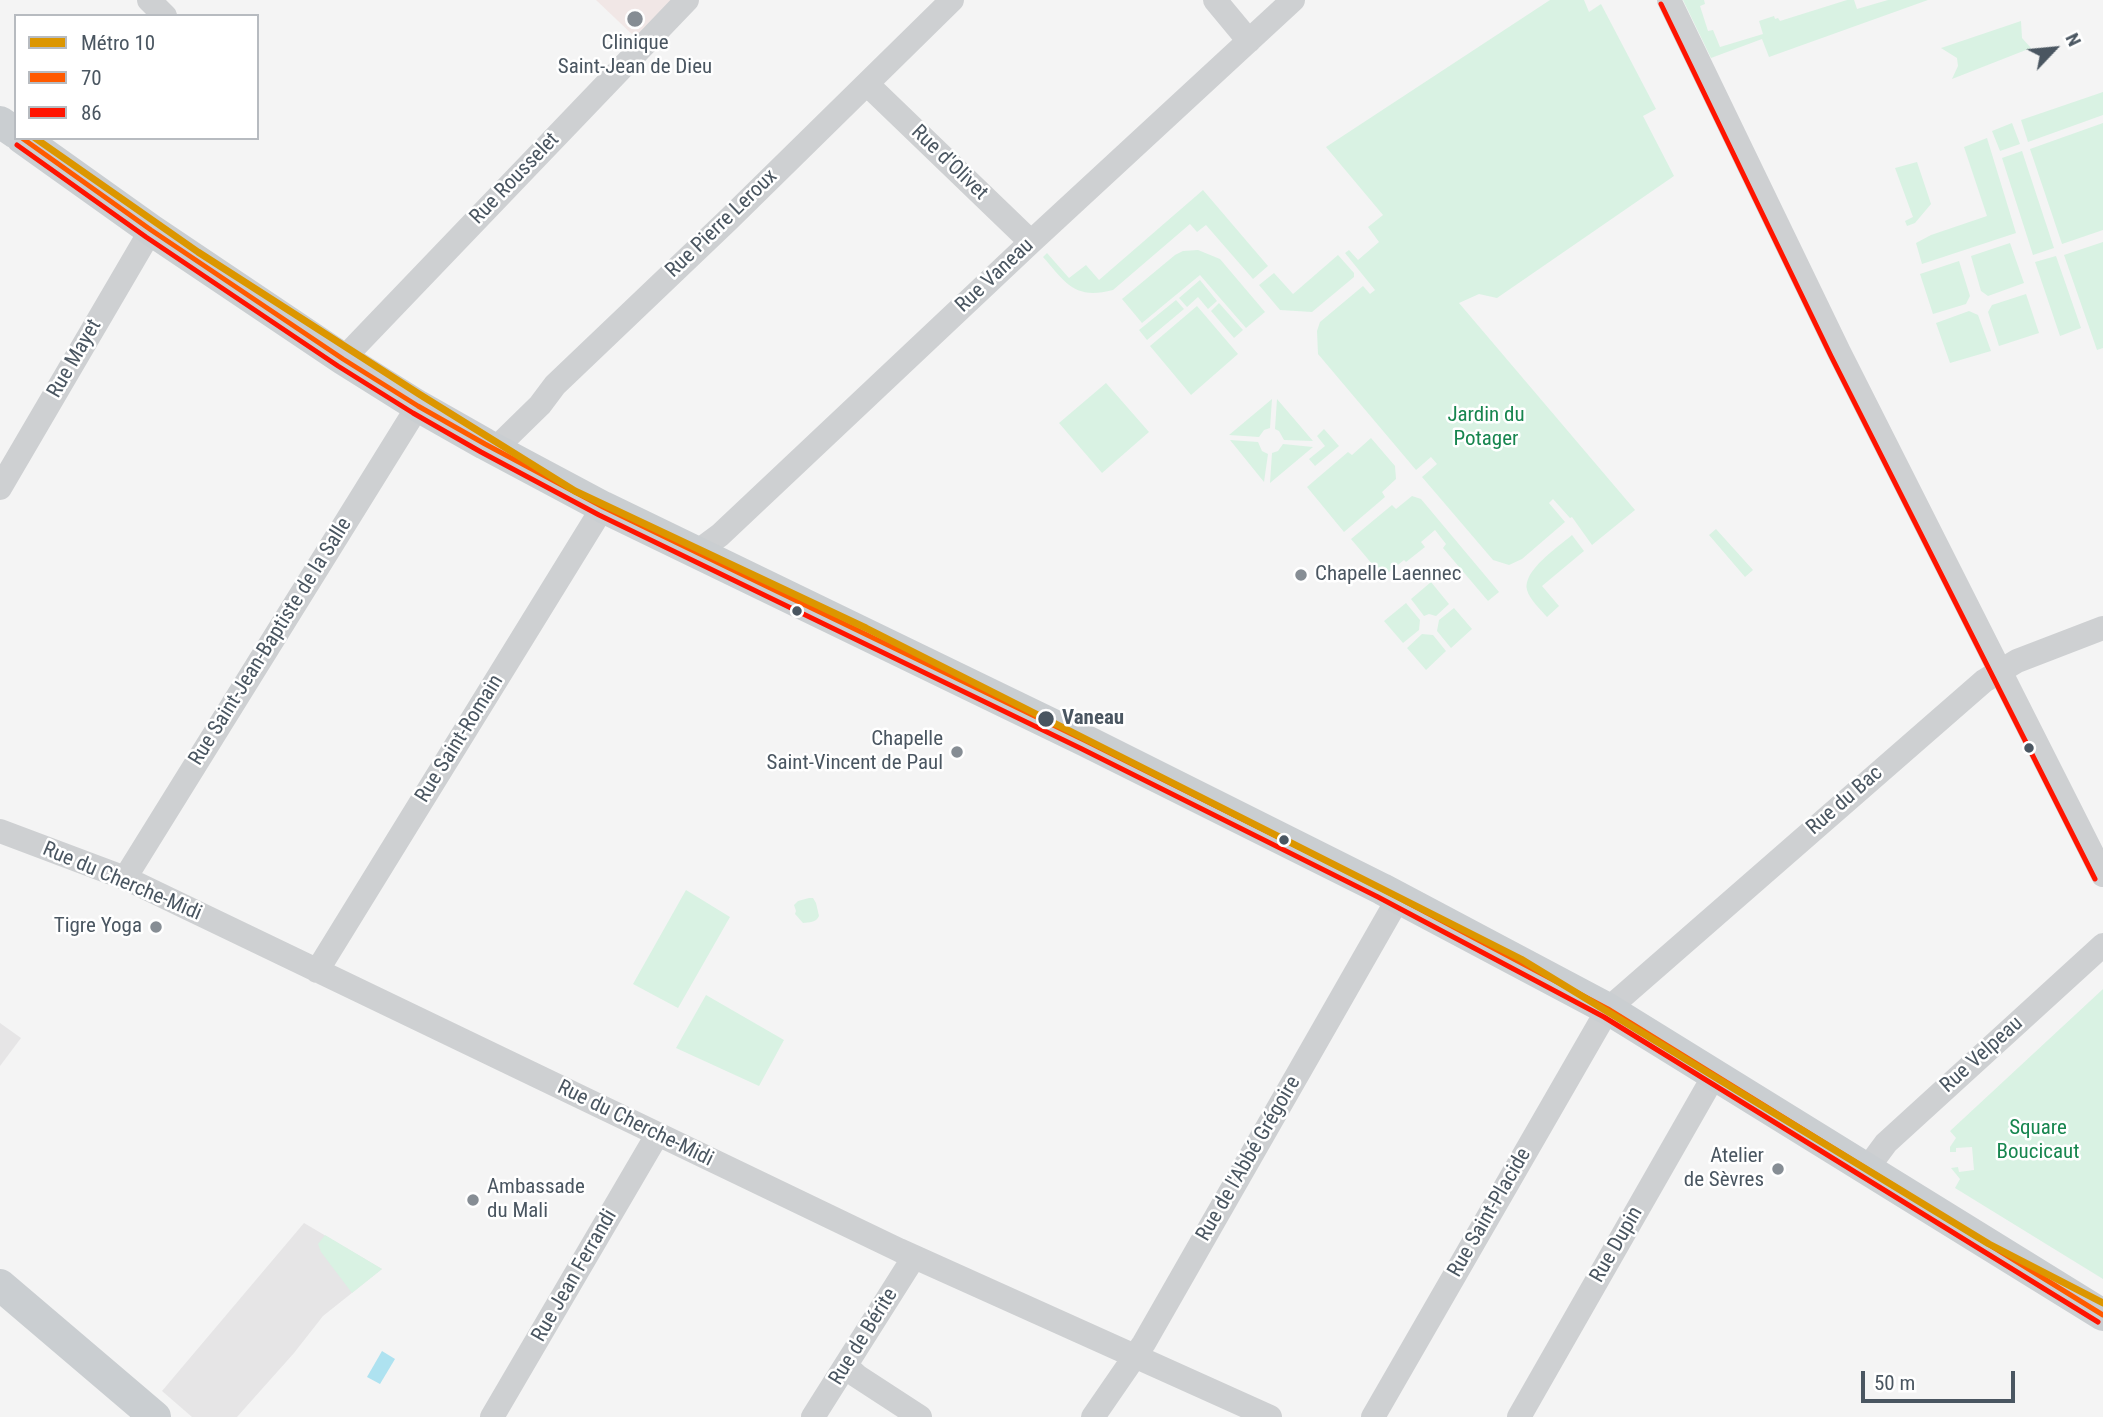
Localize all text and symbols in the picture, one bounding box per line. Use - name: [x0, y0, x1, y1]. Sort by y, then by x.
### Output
- marker: Clinique Saint-Jean de Dieu: [625, 9, 645, 29]
- legend: [14, 14, 259, 140]
- north arrow: [2019, 14, 2089, 84]
- text: N: [2060, 29, 2086, 50]
- text: Métro 10: [81, 31, 155, 55]
- place label: Clinique Saint-Jean de Dieu: [558, 31, 712, 81]
- text: 70: [81, 66, 102, 90]
- text: 86: [81, 101, 102, 125]
- street label: Rue d'Olivet: [905, 120, 993, 206]
- street label: Rue Rousselet: [465, 128, 565, 230]
- street label: Rue Pierre Leroux: [661, 164, 783, 284]
- street label: Rue Vaneau: [951, 234, 1039, 318]
- street label: Rue Mayet: [42, 315, 108, 403]
- park label: Jardin du Potager: [1447, 403, 1525, 453]
- street label: Rue Saint-Jean-Baptiste de la Salle: [184, 513, 358, 771]
- place label: Chapelle Laennec: [1315, 562, 1461, 588]
- marker: Chapelle Laennec: [1293, 567, 1309, 583]
- unlabelled marker: [790, 604, 804, 618]
- street label: Rue Saint-Romain: [411, 670, 509, 808]
- place label: Vaneau: [1062, 706, 1124, 732]
- marker: Vaneau: [1036, 709, 1056, 729]
- place label: Chapelle Saint-Vincent de Paul: [766, 727, 943, 777]
- unlabelled marker: [2022, 741, 2036, 755]
- marker: Chapelle Saint-Vincent de Paul: [949, 744, 965, 760]
- street label: Rue du Bac: [1802, 761, 1888, 841]
- unlabelled marker: [1277, 833, 1291, 847]
- street label: Rue du Cherche-Midi: [39, 837, 205, 927]
- place label: Tigre Yoga: [54, 914, 142, 940]
- marker: Tigre Yoga: [148, 919, 164, 935]
- street label: Rue Velpeau: [1936, 1011, 2028, 1099]
- street label: Rue de l'Abbé Grégoire: [1192, 1072, 1306, 1246]
- street label: Rue du Cherche-Midi: [553, 1075, 717, 1173]
- park label: Square Boucicaut: [1997, 1116, 2079, 1166]
- street label: Rue Saint-Placide: [1443, 1144, 1537, 1282]
- place label: Atelier de Sèvres: [1684, 1144, 1764, 1194]
- marker: Atelier de Sèvres: [1770, 1161, 1786, 1177]
- place label: Ambassade du Mali: [487, 1175, 585, 1225]
- marker: Ambassade du Mali: [465, 1192, 481, 1208]
- street label: Rue Dupin: [1585, 1203, 1649, 1287]
- street label: Rue Jean Ferrandi: [527, 1205, 623, 1347]
- street label: Rue de Bérite: [824, 1284, 904, 1390]
- scale bar: [1865, 1358, 2019, 1402]
- text: 50 m: [1874, 1371, 1915, 1395]

